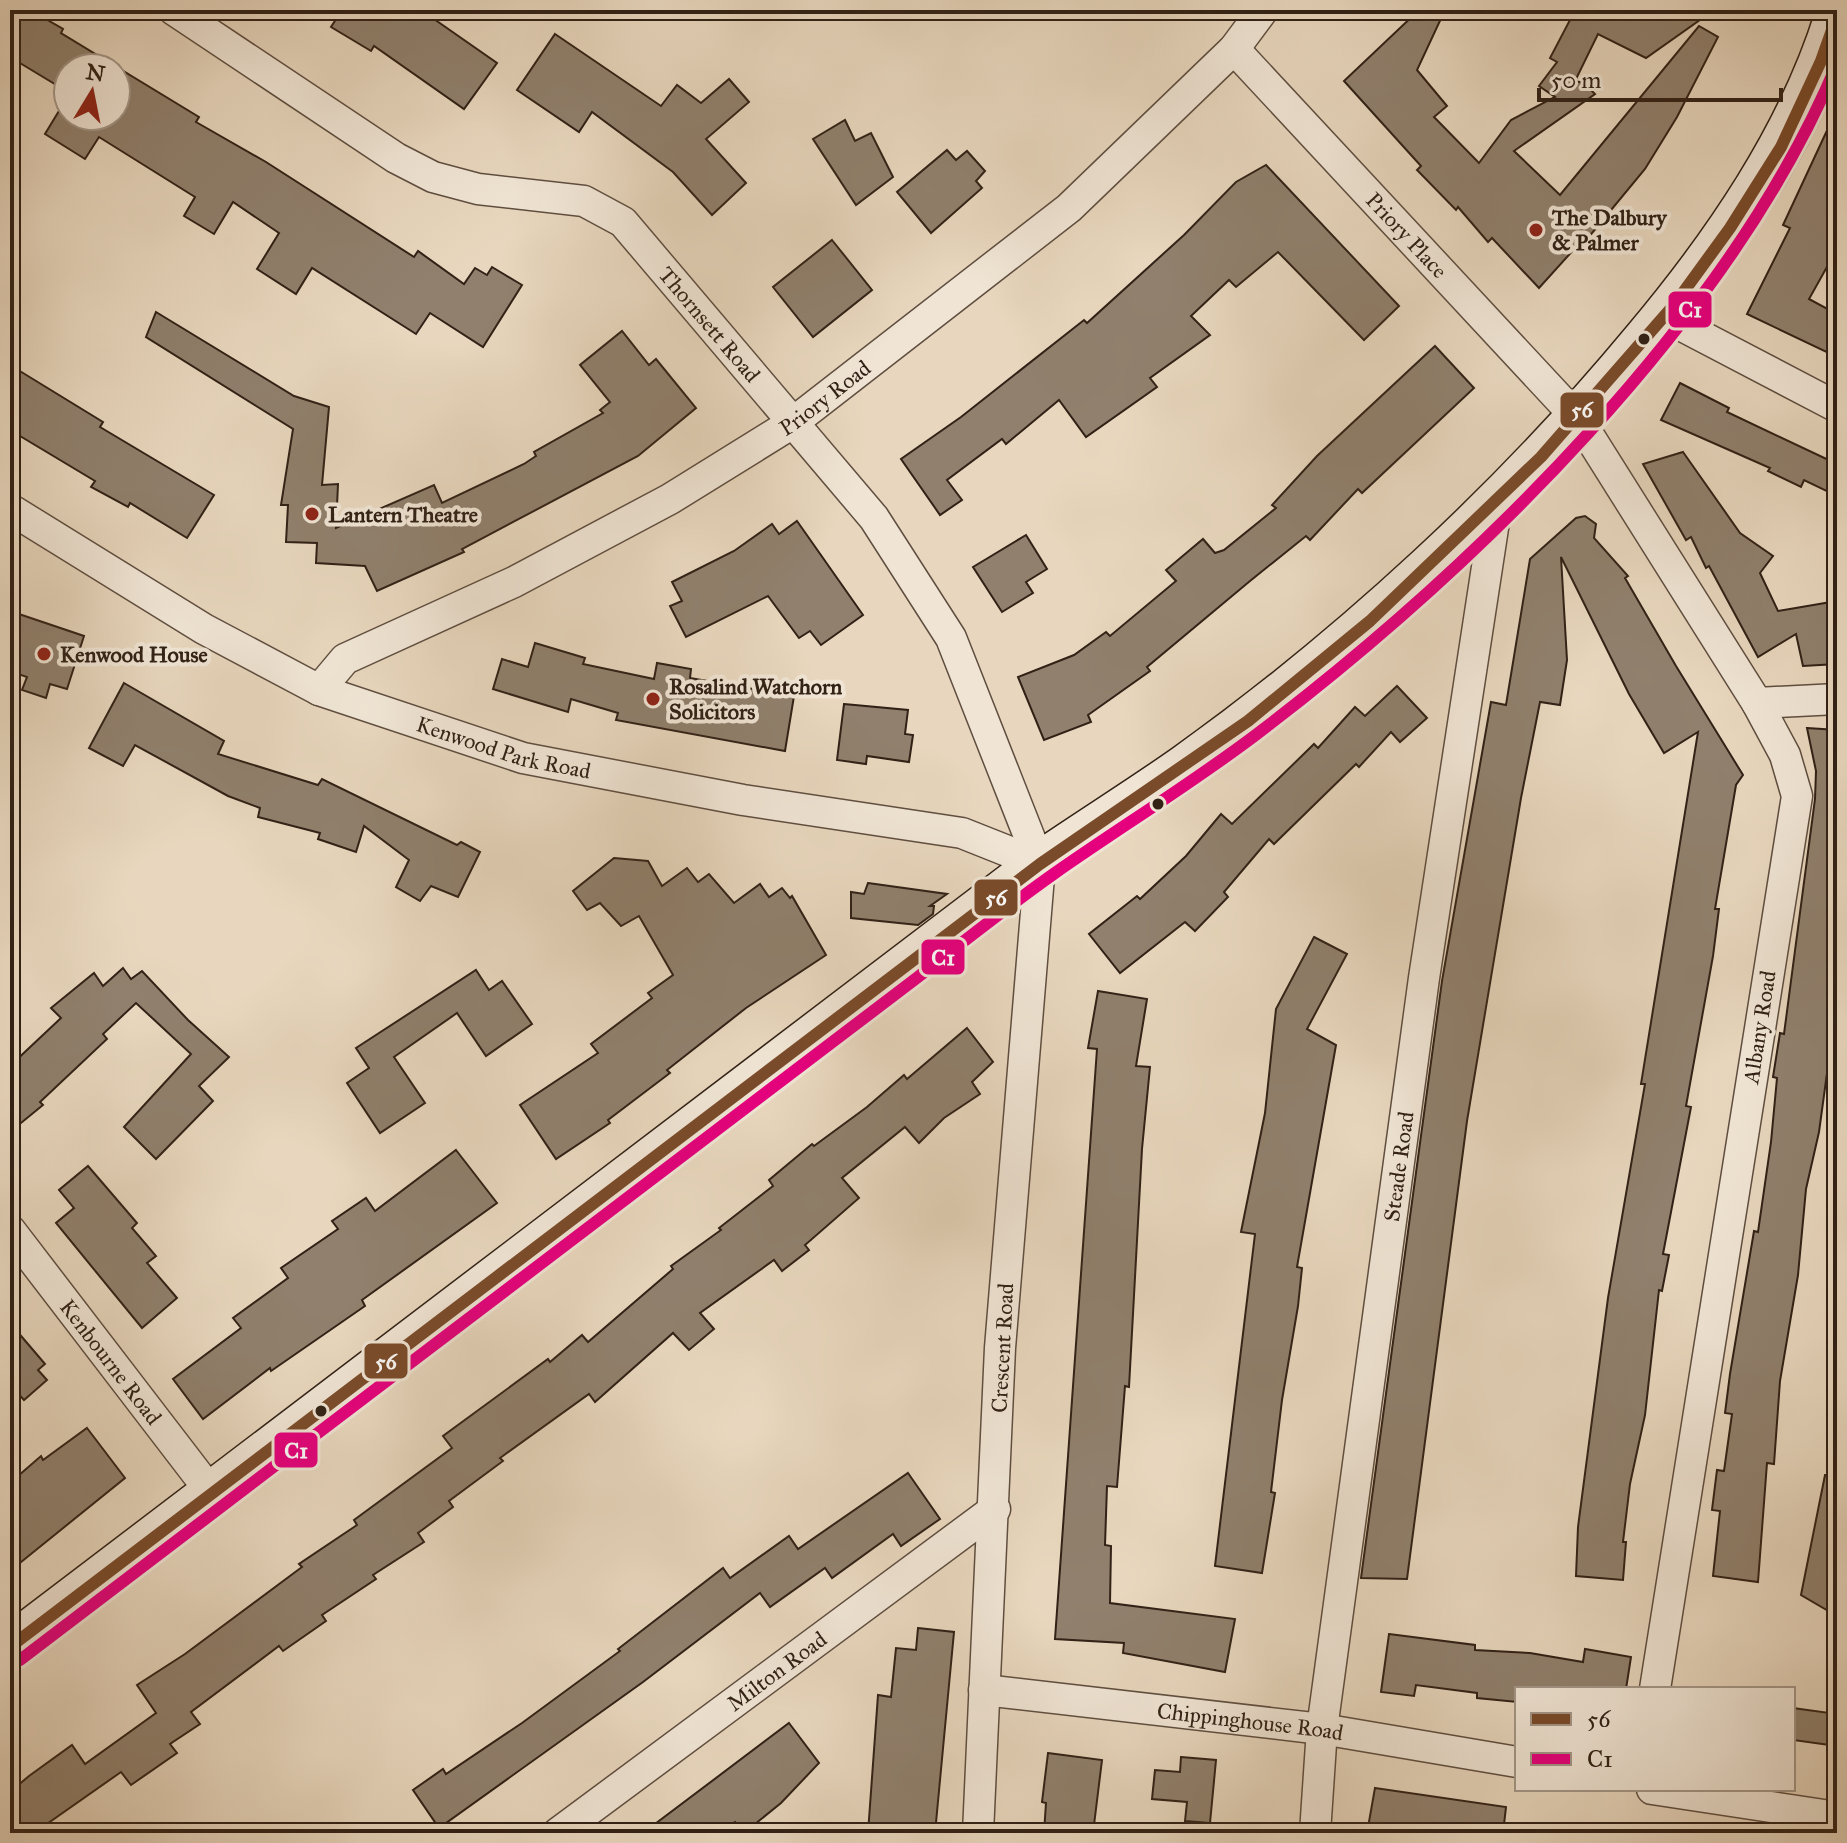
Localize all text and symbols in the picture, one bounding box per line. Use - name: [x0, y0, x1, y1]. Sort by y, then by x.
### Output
- north arrow: [52, 52, 132, 132]
- scale bar: [1539, 52, 1781, 102]
- text: N: [84, 58, 107, 88]
- text: 50 m: [1551, 65, 1601, 95]
- street label: Priory Place: [1360, 187, 1453, 284]
- place label: The Dalbury & Palmer: [1551, 204, 1668, 256]
- marker: The Dalbury & Palmer: [1527, 221, 1545, 239]
- street label: Thornsett Road: [653, 261, 766, 388]
- line badge: C1: [1667, 290, 1713, 329]
- text: C1: [1678, 296, 1702, 323]
- unlabelled marker: [1636, 331, 1652, 347]
- street label: Priory Road: [775, 354, 876, 442]
- line badge: 56: [1559, 391, 1605, 429]
- text: 56: [1571, 396, 1594, 423]
- place label: Lantern Theatre: [328, 501, 478, 528]
- marker: Lantern Theatre: [303, 505, 321, 523]
- place label: Kenwood House: [60, 641, 208, 668]
- marker: Kenwood House: [35, 645, 53, 663]
- place label: Rosalind Watchorn Solicitors: [669, 673, 842, 725]
- marker: Rosalind Watchorn Solicitors: [644, 690, 662, 708]
- street label: Kenwood Park Road: [413, 710, 593, 785]
- unlabelled marker: [1150, 796, 1166, 812]
- line badge: 56: [973, 878, 1019, 917]
- text: 56: [985, 884, 1008, 911]
- line badge: C1: [920, 938, 966, 976]
- text: C1: [931, 944, 955, 971]
- street label: Albany Road: [1737, 969, 1782, 1087]
- street label: Steade Road: [1378, 1110, 1420, 1223]
- street label: Crescent Road: [986, 1282, 1019, 1414]
- street label: Kenbourne Road: [54, 1294, 167, 1430]
- line badge: 56: [363, 1342, 409, 1380]
- text: 56: [375, 1348, 398, 1375]
- unlabelled marker: [313, 1403, 329, 1419]
- line badge: C1: [273, 1431, 319, 1469]
- text: C1: [284, 1437, 308, 1464]
- street label: Milton Road: [722, 1626, 832, 1717]
- legend: [1515, 1687, 1795, 1791]
- street label: Chippinghouse Road: [1155, 1697, 1345, 1746]
- text: 56: [1587, 1704, 1611, 1734]
- text: C1: [1587, 1744, 1613, 1774]

